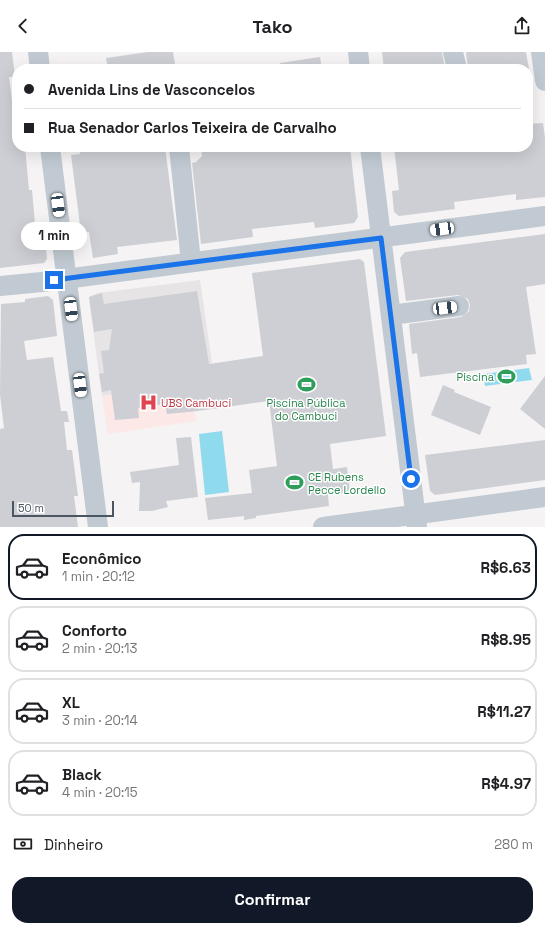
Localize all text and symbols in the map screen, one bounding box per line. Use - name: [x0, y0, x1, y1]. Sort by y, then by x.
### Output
- icon: back: [12, 15, 34, 37]
- text: Tako: [252, 15, 293, 38]
- icon: share: [511, 15, 533, 37]
- text: Avenida Lins de Vasconcelos: [48, 80, 255, 99]
- text: Rua Senador Carlos Teixeira de Carvalho: [48, 118, 337, 137]
- car: [51, 192, 65, 218]
- car: [429, 221, 455, 237]
- callout: 1 min: [21, 222, 87, 250]
- text: 1 min: [38, 227, 70, 244]
- route end: [45, 271, 63, 289]
- car: [64, 296, 78, 322]
- car: [432, 301, 458, 315]
- sports icon: Piscina: [497, 367, 517, 387]
- place label: Piscina: [457, 370, 495, 384]
- car: [73, 372, 87, 398]
- sports icon: Piscina Pública do Cambuci: [296, 375, 316, 395]
- hospital icon: UBS Cambuci: [138, 393, 158, 413]
- place label: UBS Cambuci: [161, 396, 231, 410]
- place label: Piscina Pública do Cambuci: [267, 396, 346, 423]
- place label: CE Rubens Pecce Lordello: [308, 470, 386, 497]
- route start: [402, 470, 420, 488]
- sports icon: CE Rubens Pecce Lordello: [285, 473, 305, 493]
- scale bar: [12, 499, 114, 518]
- text: 50 m: [18, 501, 44, 515]
- icon: car: [14, 549, 50, 585]
- text: Econômico: [62, 549, 141, 568]
- text: R$6.63: [480, 558, 531, 577]
- text: 1 min · 20:12: [62, 568, 135, 585]
- icon: car: [14, 621, 50, 657]
- text: Conforto: [62, 621, 127, 640]
- text: R$8.95: [481, 630, 531, 649]
- text: 2 min · 20:13: [62, 640, 137, 657]
- icon: car: [14, 693, 50, 729]
- text: XL: [62, 693, 80, 712]
- text: R$11.27: [477, 702, 531, 721]
- text: 3 min · 20:14: [62, 712, 138, 729]
- icon: car: [14, 765, 50, 801]
- text: Black: [62, 765, 102, 784]
- text: R$4.97: [481, 774, 531, 793]
- text: 4 min · 20:15: [62, 784, 138, 801]
- icon: cash: [12, 833, 34, 855]
- text: Dinheiro: [44, 835, 103, 854]
- text: 280 m: [494, 836, 533, 853]
- button: Confirmar: [12, 877, 533, 923]

